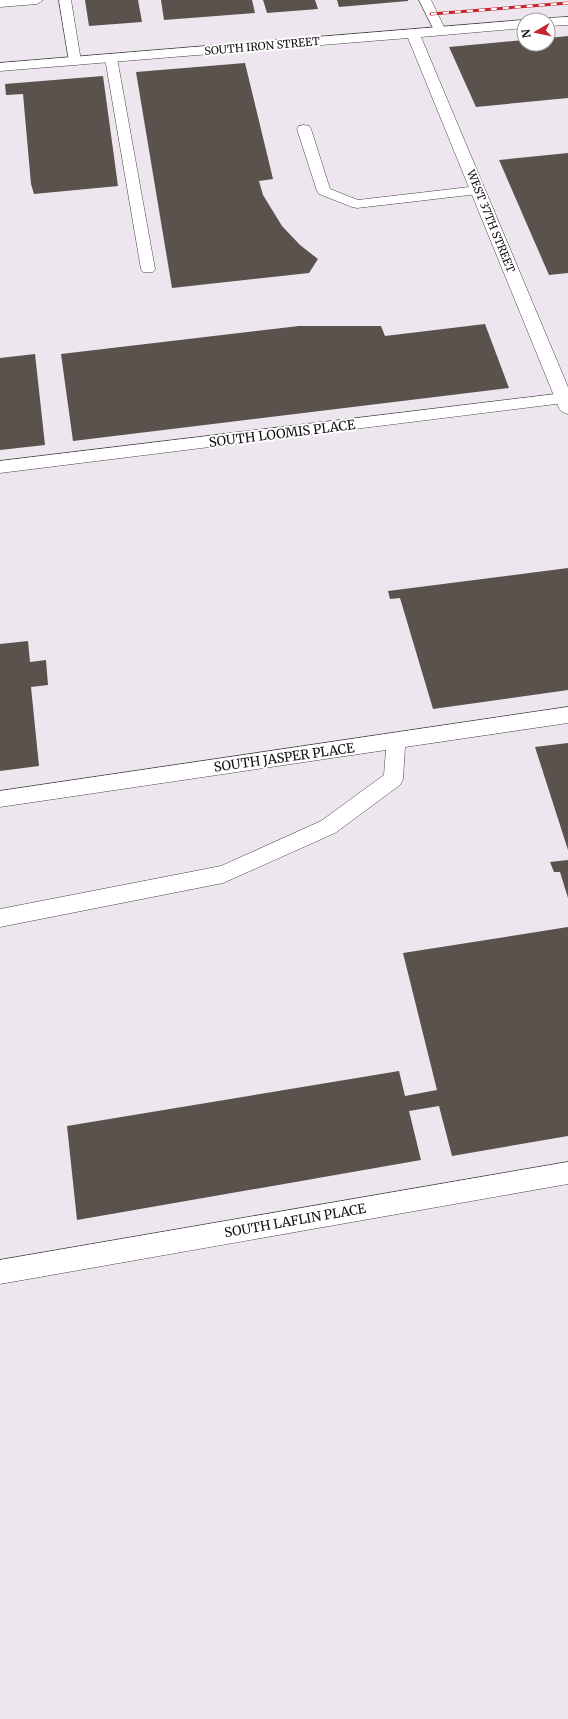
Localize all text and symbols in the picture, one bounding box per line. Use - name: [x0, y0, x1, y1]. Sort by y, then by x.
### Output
- north arrow: [516, 12, 556, 52]
- text: N: [518, 28, 534, 39]
- street label: SOUTH IRON STREET: [204, 34, 321, 58]
- street label: WEST 37TH STREET: [464, 167, 518, 275]
- street label: SOUTH LOOMIS PLACE: [208, 416, 357, 451]
- street label: SOUTH JASPER PLACE: [213, 739, 356, 776]
- street label: SOUTH LAFLIN PLACE: [223, 1200, 368, 1241]

